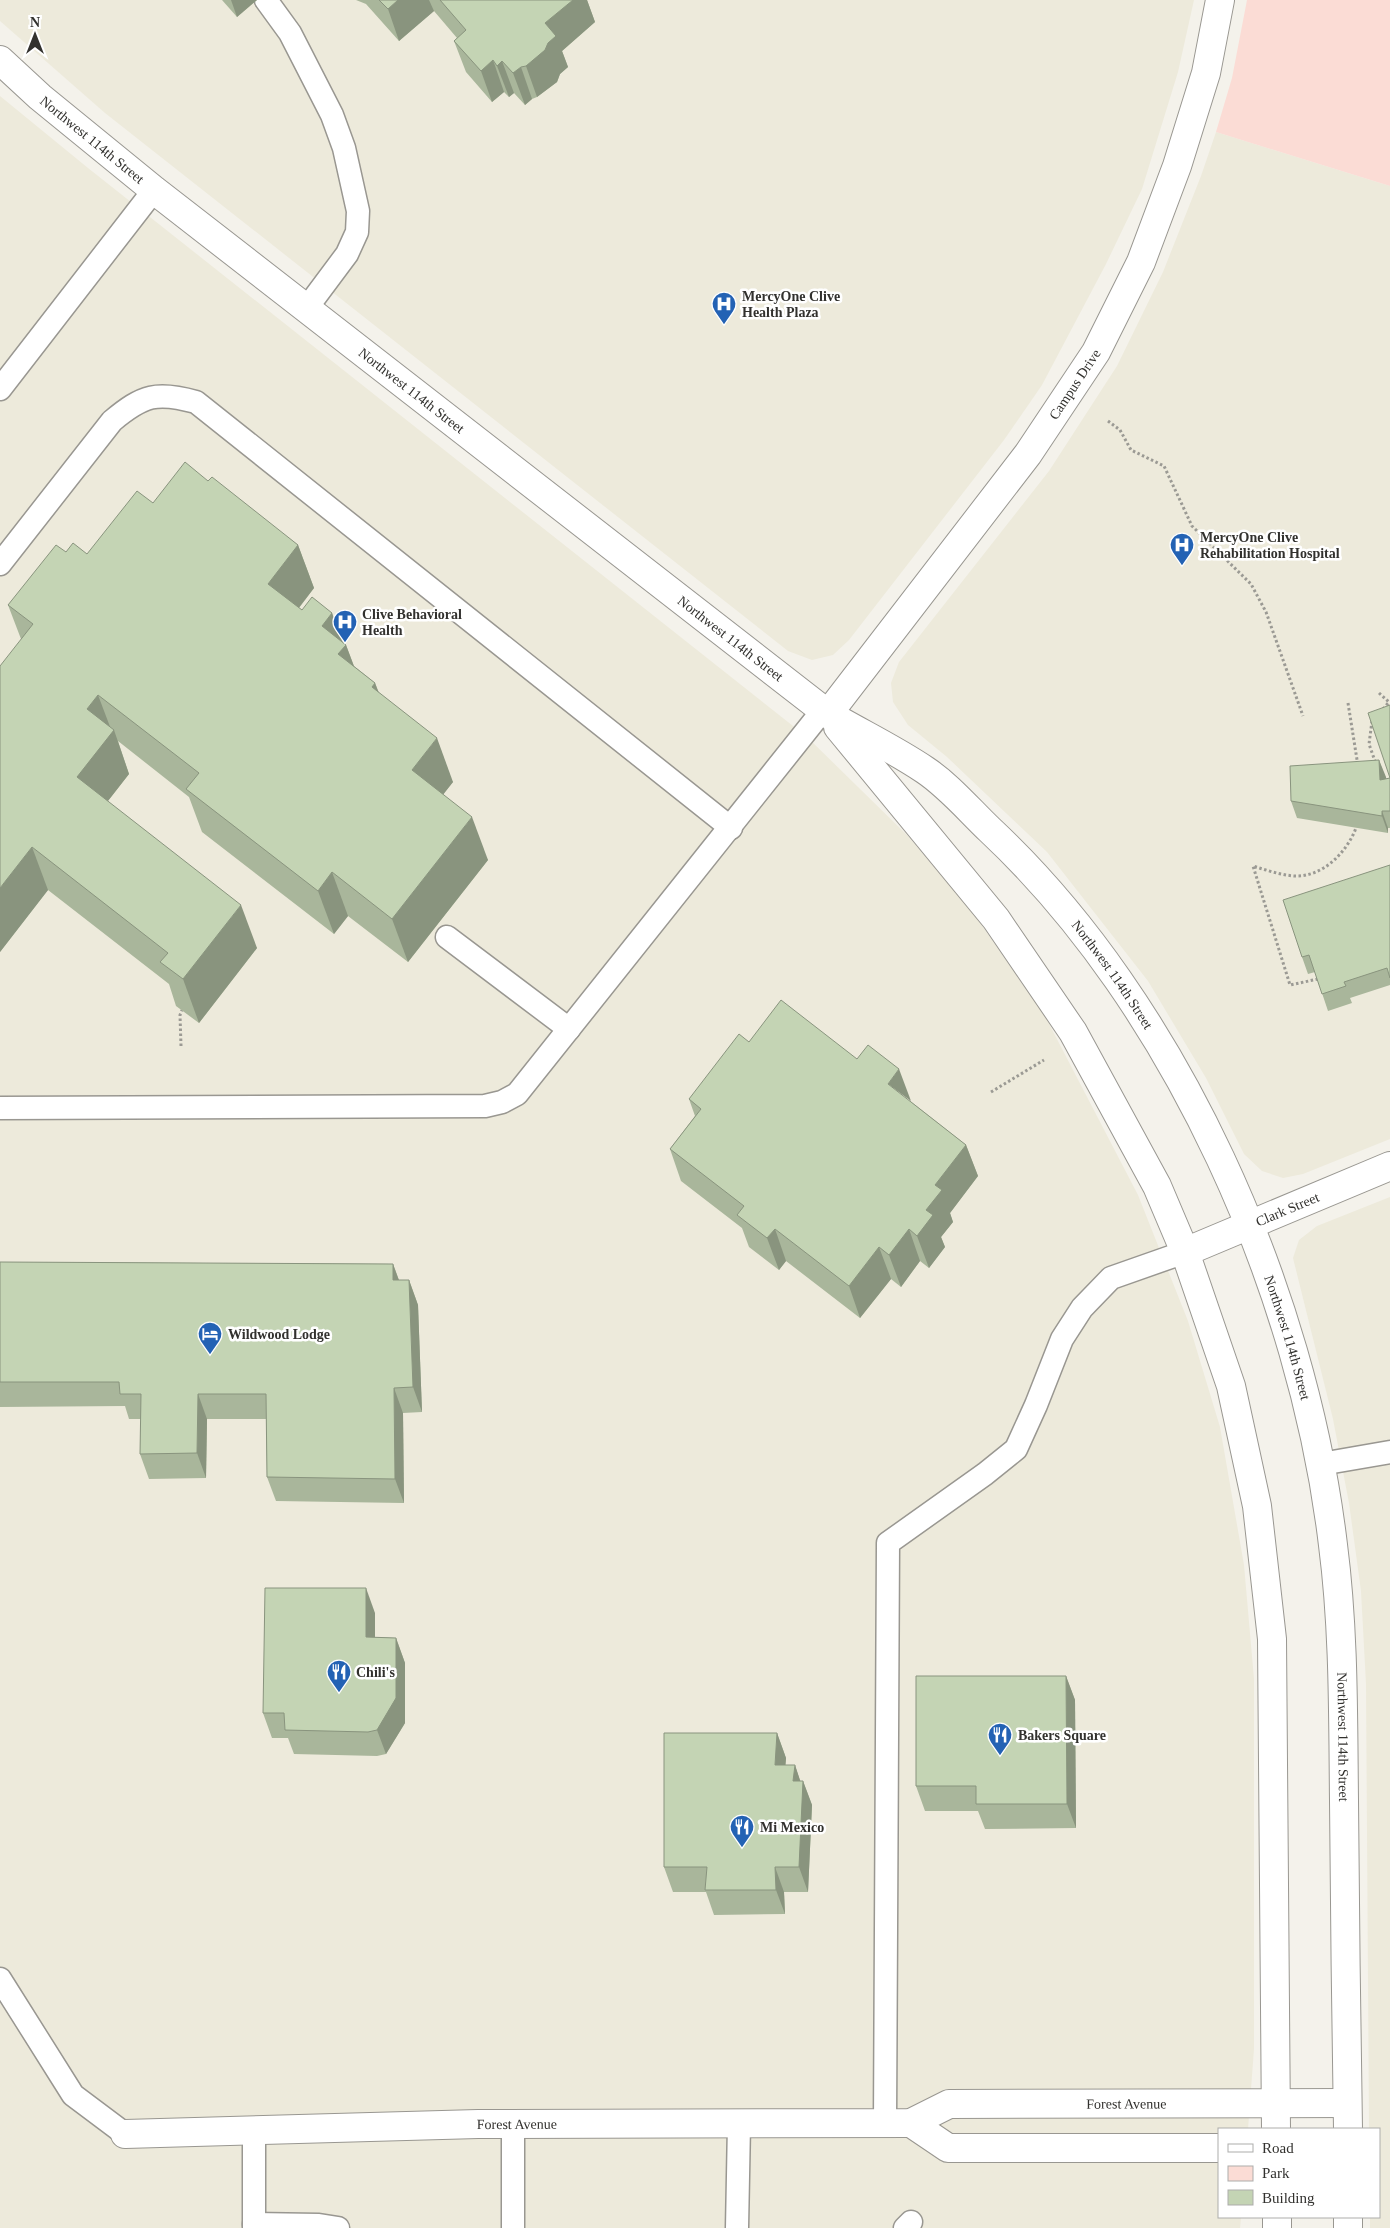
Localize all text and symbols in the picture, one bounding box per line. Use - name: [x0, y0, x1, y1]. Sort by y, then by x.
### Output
- north arrow: [10, 10, 60, 60]
- text: N: [30, 15, 40, 30]
- street label: Northwest 114th Street: [37, 93, 147, 186]
- place label: MercyOne Clive Health Plaza: [742, 289, 840, 320]
- hospital icon: MercyOne Clive Health Plaza: [711, 291, 737, 325]
- street label: Northwest 114th Street: [356, 345, 467, 436]
- street label: Campus Drive: [1046, 346, 1103, 422]
- place label: MercyOne Clive Rehabilitation Hospital: [1200, 530, 1340, 561]
- hospital icon: MercyOne Clive Rehabilitation Hospital: [1169, 532, 1195, 566]
- street label: Northwest 114th Street: [675, 593, 786, 684]
- place label: Clive Behavioral Health: [362, 607, 462, 638]
- hospital icon: Clive Behavioral Health: [332, 609, 358, 643]
- street label: Northwest 114th Street: [1069, 917, 1156, 1032]
- street label: Clark Street: [1253, 1189, 1321, 1229]
- street label: Northwest 114th Street: [1262, 1273, 1313, 1401]
- hotel icon: Wildwood Lodge: [197, 1321, 223, 1355]
- place label: Wildwood Lodge: [228, 1327, 330, 1342]
- restaurant icon: Chili's: [326, 1659, 352, 1693]
- place label: Chili's: [356, 1665, 395, 1680]
- street label: Northwest 114th Street: [1335, 1672, 1352, 1802]
- restaurant icon: Bakers Square: [987, 1722, 1013, 1756]
- place label: Bakers Square: [1018, 1728, 1106, 1743]
- restaurant icon: Mi Mexico: [729, 1814, 755, 1848]
- place label: Mi Mexico: [760, 1820, 824, 1835]
- street label: Forest Avenue: [1086, 2096, 1167, 2111]
- street label: Forest Avenue: [477, 2116, 557, 2132]
- legend: [1218, 2128, 1380, 2218]
- text: Road: [1262, 2140, 1294, 2156]
- text: Park: [1262, 2165, 1290, 2181]
- text: Building: [1262, 2190, 1315, 2206]

